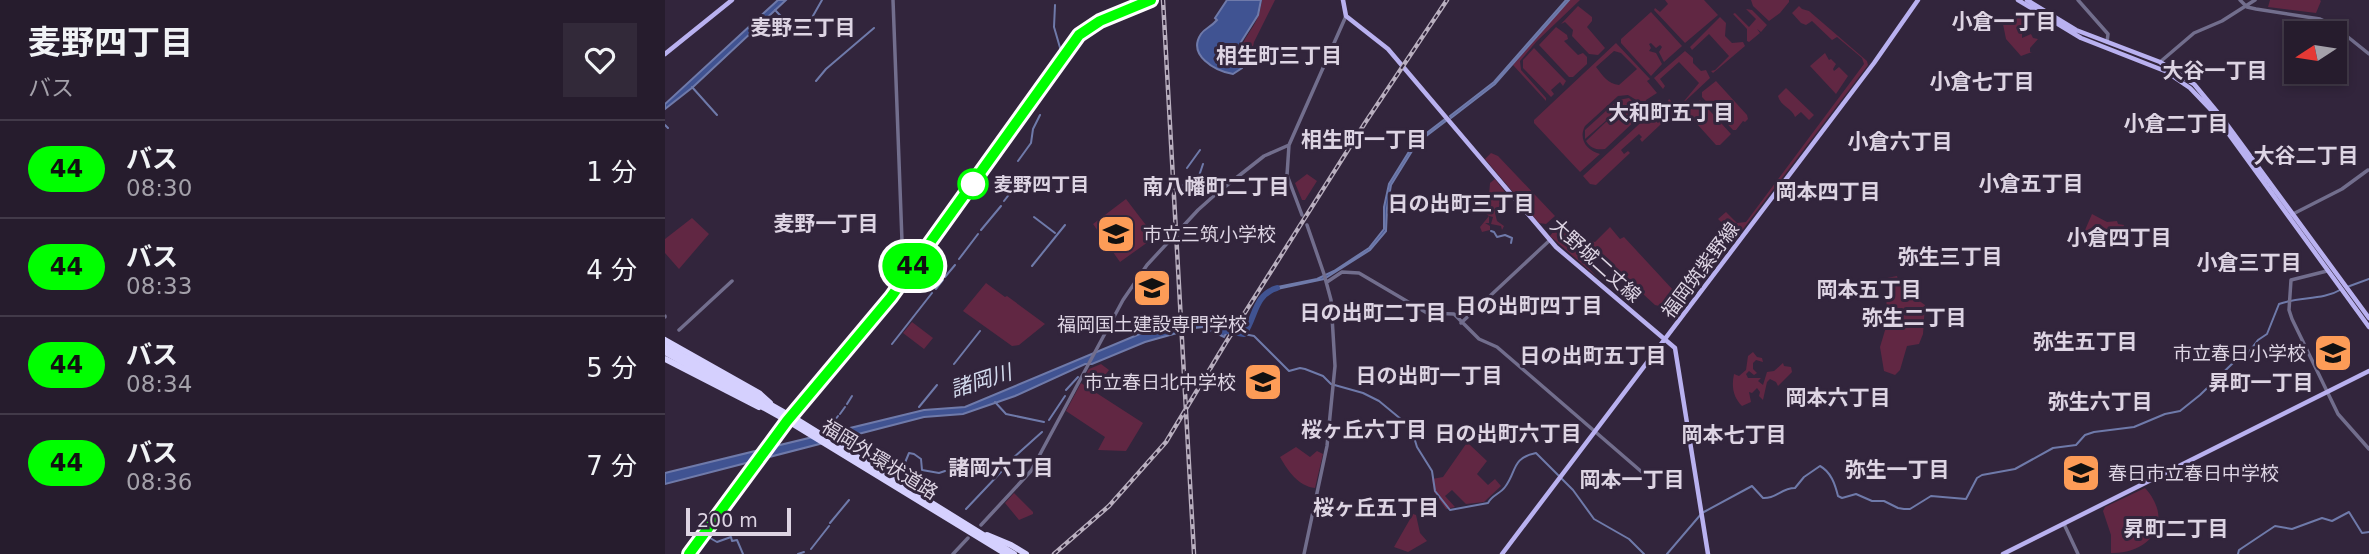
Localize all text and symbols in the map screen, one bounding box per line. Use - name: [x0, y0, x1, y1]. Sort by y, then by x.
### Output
- district label: 小倉一丁目: [1952, 10, 2057, 34]
- district label: 麦野三丁目: [751, 16, 856, 40]
- north arrow: [2284, 21, 2347, 84]
- map controls: [2284, 21, 2347, 84]
- text: 麦野四丁目: [28, 23, 193, 62]
- button: heart: [563, 23, 637, 97]
- district label: 相生町三丁目: [1216, 44, 1342, 68]
- district label: 大谷一丁目: [2163, 59, 2268, 83]
- district label: 小倉七丁目: [1930, 70, 2035, 94]
- text: バス: [28, 75, 74, 101]
- district label: 大和町五丁目: [1608, 101, 1734, 125]
- district label: 小倉二丁目: [2124, 112, 2229, 136]
- district label: 相生町一丁目: [1301, 128, 1427, 152]
- district label: 小倉六丁目: [1848, 130, 1953, 154]
- text: バス: [126, 144, 178, 174]
- district label: 大谷二丁目: [2254, 144, 2359, 168]
- text: 44: [50, 155, 83, 183]
- text: 1 分: [586, 157, 637, 187]
- marker: 麦野四丁目: [958, 169, 988, 199]
- district label: 小倉五丁目: [1979, 172, 2084, 196]
- place label: 麦野四丁目: [994, 173, 1089, 195]
- text: 08:30: [126, 175, 192, 201]
- district label: 南八幡町二丁目: [1143, 175, 1290, 199]
- district label: 岡本四丁目: [1776, 180, 1881, 204]
- district label: 日の出町三丁目: [1388, 192, 1535, 216]
- district label: 麦野一丁目: [774, 212, 879, 236]
- school or university icon: 市立三筑小学校: [1095, 213, 1137, 255]
- street label: 大野城二丈線: [1546, 214, 1646, 306]
- street label: 福岡筑紫野線: [1657, 218, 1743, 322]
- place label: 市立三筑小学校: [1143, 223, 1276, 245]
- district label: 小倉四丁目: [2067, 226, 2172, 250]
- text: バス: [126, 242, 178, 272]
- line badge: 44: [881, 243, 945, 289]
- district label: 弥生三丁目: [1898, 245, 2003, 269]
- district label: 小倉三丁目: [2197, 251, 2302, 275]
- text: 44: [896, 252, 930, 280]
- text: 44: [50, 253, 83, 281]
- text: 4 分: [586, 255, 637, 285]
- school or university icon: 福岡国土建設専門学校: [1131, 267, 1173, 309]
- text: 08:33: [126, 273, 192, 299]
- district label: 岡本五丁目: [1817, 278, 1922, 302]
- district label: 日の出町四丁目: [1456, 294, 1603, 318]
- district label: 日の出町二丁目: [1300, 301, 1447, 325]
- district label: 弥生二丁目: [1862, 306, 1967, 330]
- place label: 福岡国土建設専門学校: [1057, 313, 1247, 335]
- district label: 弥生五丁目: [2033, 330, 2138, 354]
- school or university icon: 市立春日小学校: [2312, 332, 2354, 374]
- text: バス: [126, 340, 178, 370]
- place label: 市立春日小学校: [2173, 342, 2306, 364]
- district label: 日の出町五丁目: [1520, 344, 1667, 368]
- text: 44: [50, 351, 83, 379]
- text: 5 分: [586, 353, 637, 383]
- water label: 諸岡川: [947, 360, 1017, 402]
- school or university icon: 市立春日北中学校: [1242, 361, 1284, 403]
- district label: 日の出町一丁目: [1356, 364, 1503, 388]
- text: 08:34: [126, 371, 192, 397]
- place label: 市立春日北中学校: [1084, 371, 1236, 393]
- district label: 昇町一丁目: [2209, 371, 2314, 395]
- district label: 岡本六丁目: [1786, 386, 1891, 410]
- district label: 弥生六丁目: [2048, 390, 2153, 414]
- street label: 福岡外環状道路: [818, 414, 942, 504]
- district label: 桜ヶ丘六丁目: [1301, 418, 1427, 442]
- district label: 日の出町六丁目: [1435, 422, 1582, 446]
- district label: 岡本七丁目: [1682, 423, 1787, 447]
- text: バス: [126, 438, 178, 468]
- text: 44: [50, 449, 83, 477]
- text: 7 分: [586, 451, 637, 481]
- school or university icon: 春日市立春日中学校: [2060, 452, 2102, 494]
- district label: 諸岡六丁目: [949, 456, 1054, 480]
- district label: 弥生一丁目: [1845, 458, 1950, 482]
- place label: 春日市立春日中学校: [2108, 462, 2279, 484]
- district label: 岡本一丁目: [1580, 468, 1685, 492]
- text: 08:36: [126, 469, 192, 495]
- district label: 桜ヶ丘五丁目: [1313, 496, 1439, 520]
- scale bar: [686, 505, 791, 537]
- text: 200 m: [697, 509, 758, 531]
- district label: 昇町二丁目: [2124, 517, 2229, 541]

